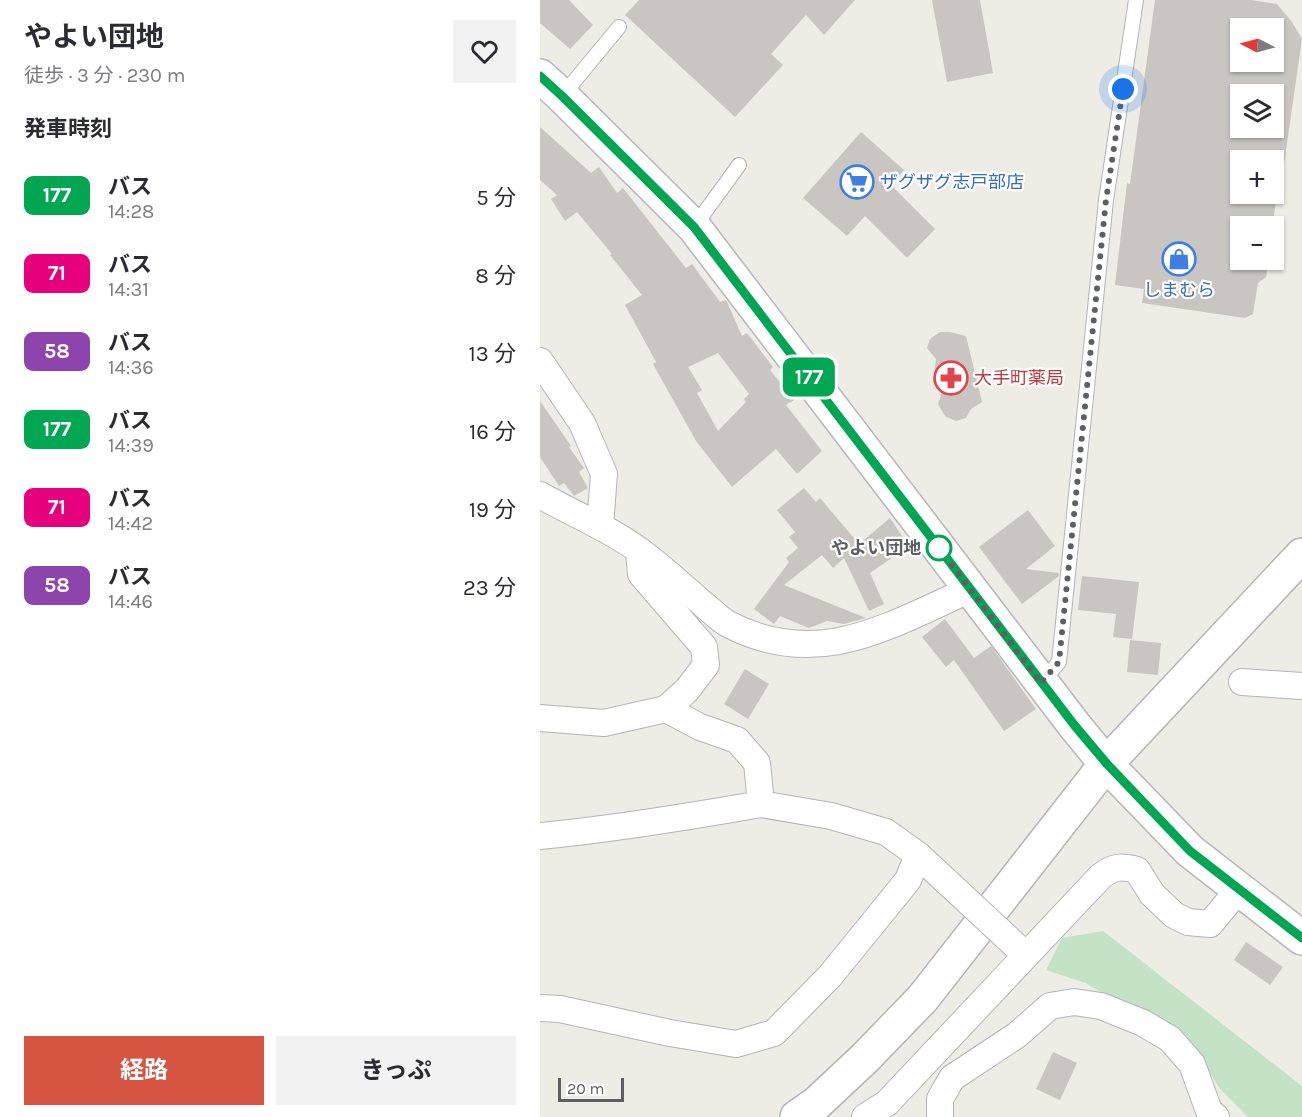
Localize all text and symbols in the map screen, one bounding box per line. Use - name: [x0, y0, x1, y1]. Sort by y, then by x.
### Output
- north arrow: [1230, 18, 1284, 72]
- map controls: [1230, 18, 1284, 270]
- text: やよい団地: [24, 20, 164, 53]
- button: heart: [453, 20, 516, 83]
- text: 徒歩 · 3 分 · 230 m: [24, 64, 185, 87]
- your location: [1108, 74, 1138, 104]
- button: layers: [1230, 84, 1284, 138]
- text: 発車時刻: [24, 116, 112, 142]
- button: +: [1230, 150, 1284, 204]
- supermarket icon: ザグザグ志戸部店: [839, 164, 875, 200]
- place label: ザグザグ志戸部店: [880, 171, 1024, 193]
- text: バス: [108, 174, 152, 200]
- text: 177: [43, 183, 71, 207]
- text: 5 分: [476, 185, 516, 211]
- text: 14:28: [108, 200, 154, 223]
- button: −: [1230, 216, 1284, 270]
- shop icon: しまむら: [1161, 241, 1197, 277]
- text: バス: [108, 252, 152, 278]
- text: 71: [48, 261, 66, 285]
- text: 8 分: [475, 263, 516, 289]
- text: 14:31: [108, 278, 149, 301]
- place label: しまむら: [1143, 279, 1215, 301]
- text: バス: [108, 330, 152, 356]
- text: 58: [44, 339, 70, 363]
- text: 13 分: [469, 341, 516, 367]
- text: 14:36: [108, 356, 154, 379]
- line badge: 177: [774, 358, 844, 397]
- pharmacy icon: 大手町薬局: [933, 360, 969, 396]
- text: 177: [795, 365, 823, 389]
- place label: 大手町薬局: [974, 367, 1064, 389]
- text: バス: [108, 408, 152, 434]
- text: 177: [43, 417, 71, 441]
- text: 16 分: [469, 419, 516, 445]
- text: 14:39: [108, 434, 154, 457]
- text: バス: [108, 486, 152, 512]
- text: 71: [48, 495, 66, 519]
- text: 19 分: [469, 497, 516, 523]
- text: 14:42: [108, 512, 153, 535]
- marker: やよい団地: [926, 535, 952, 561]
- place label: やよい団地: [831, 537, 921, 559]
- text: バス: [108, 564, 152, 590]
- text: 58: [44, 573, 70, 597]
- text: 23 分: [463, 575, 516, 601]
- text: 14:46: [108, 590, 153, 613]
- button: 経路: [24, 1036, 264, 1105]
- button: きっぷ: [276, 1036, 516, 1105]
- scale bar: [558, 1075, 624, 1102]
- text: 20 m: [567, 1079, 605, 1098]

